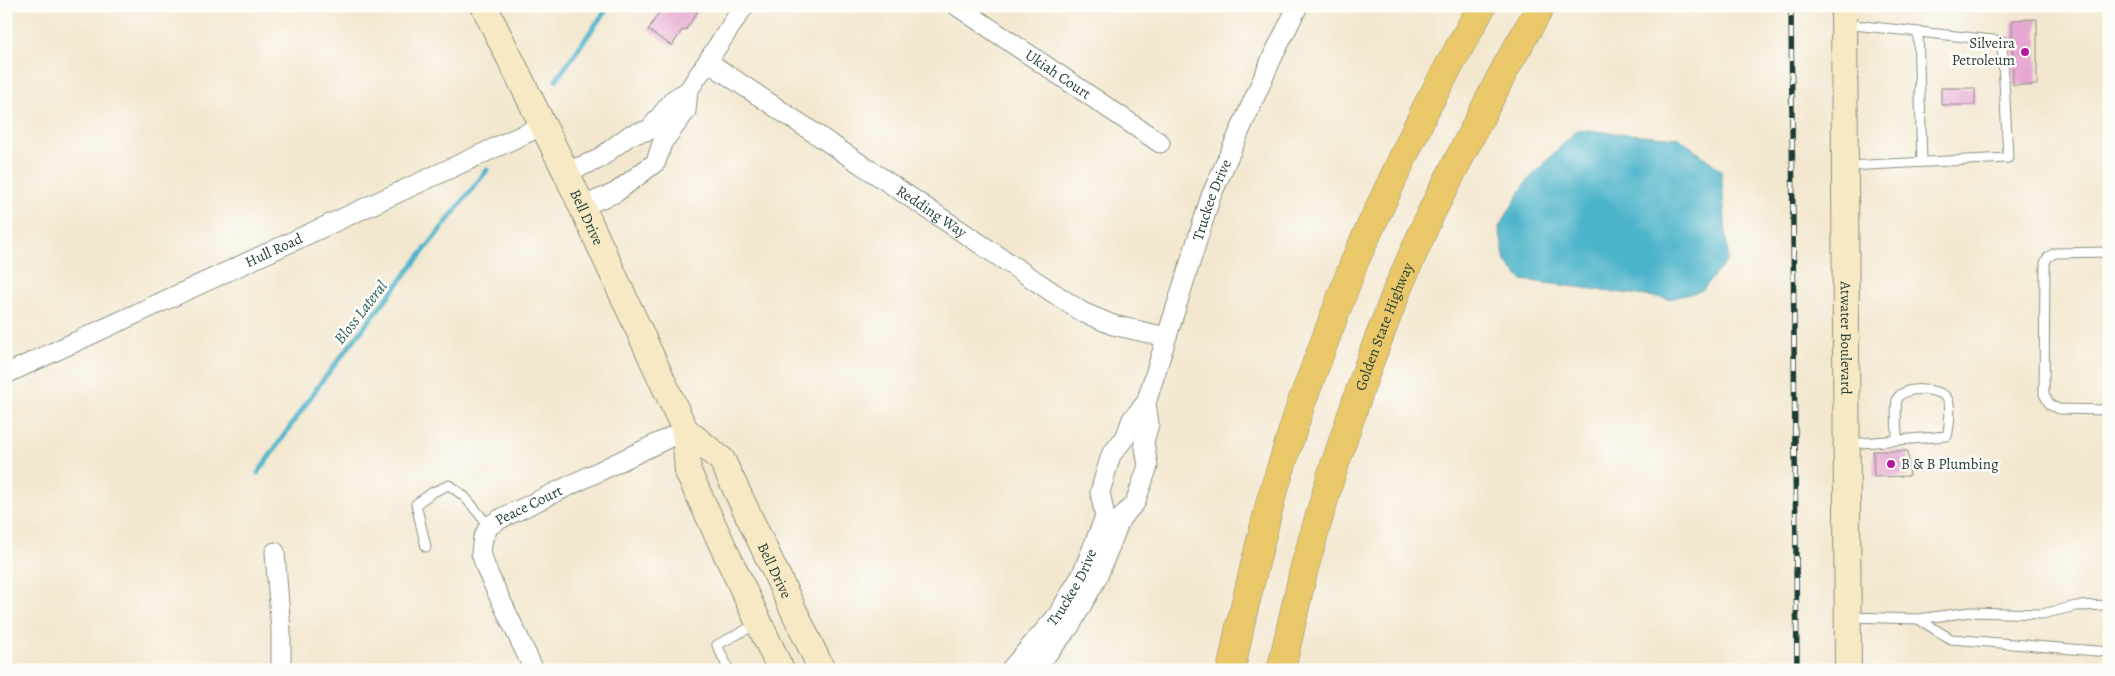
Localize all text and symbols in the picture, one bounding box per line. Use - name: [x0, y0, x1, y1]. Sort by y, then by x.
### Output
- place label: Silveira Petroleum: [1952, 33, 2016, 70]
- street label: Ukiah Court: [1021, 45, 1095, 104]
- marker: Silveira Petroleum: [2019, 46, 2031, 58]
- street label: Truckee Drive: [1188, 156, 1236, 243]
- street label: Redding Way: [893, 181, 971, 242]
- street label: Bell Drive: [565, 186, 609, 249]
- street label: Hull Road: [242, 228, 306, 272]
- street label: Golden State Highway: [1350, 259, 1418, 393]
- water label: Bloss Lateral: [329, 276, 393, 349]
- street label: Atwater Boulevard: [1836, 280, 1856, 396]
- place label: B & B Plumbing: [1901, 454, 1999, 474]
- marker: B & B Plumbing: [1885, 458, 1897, 470]
- street label: Peace Court: [491, 480, 566, 530]
- street label: Bell Drive: [753, 539, 797, 602]
- street label: Truckee Drive: [1043, 546, 1101, 630]

